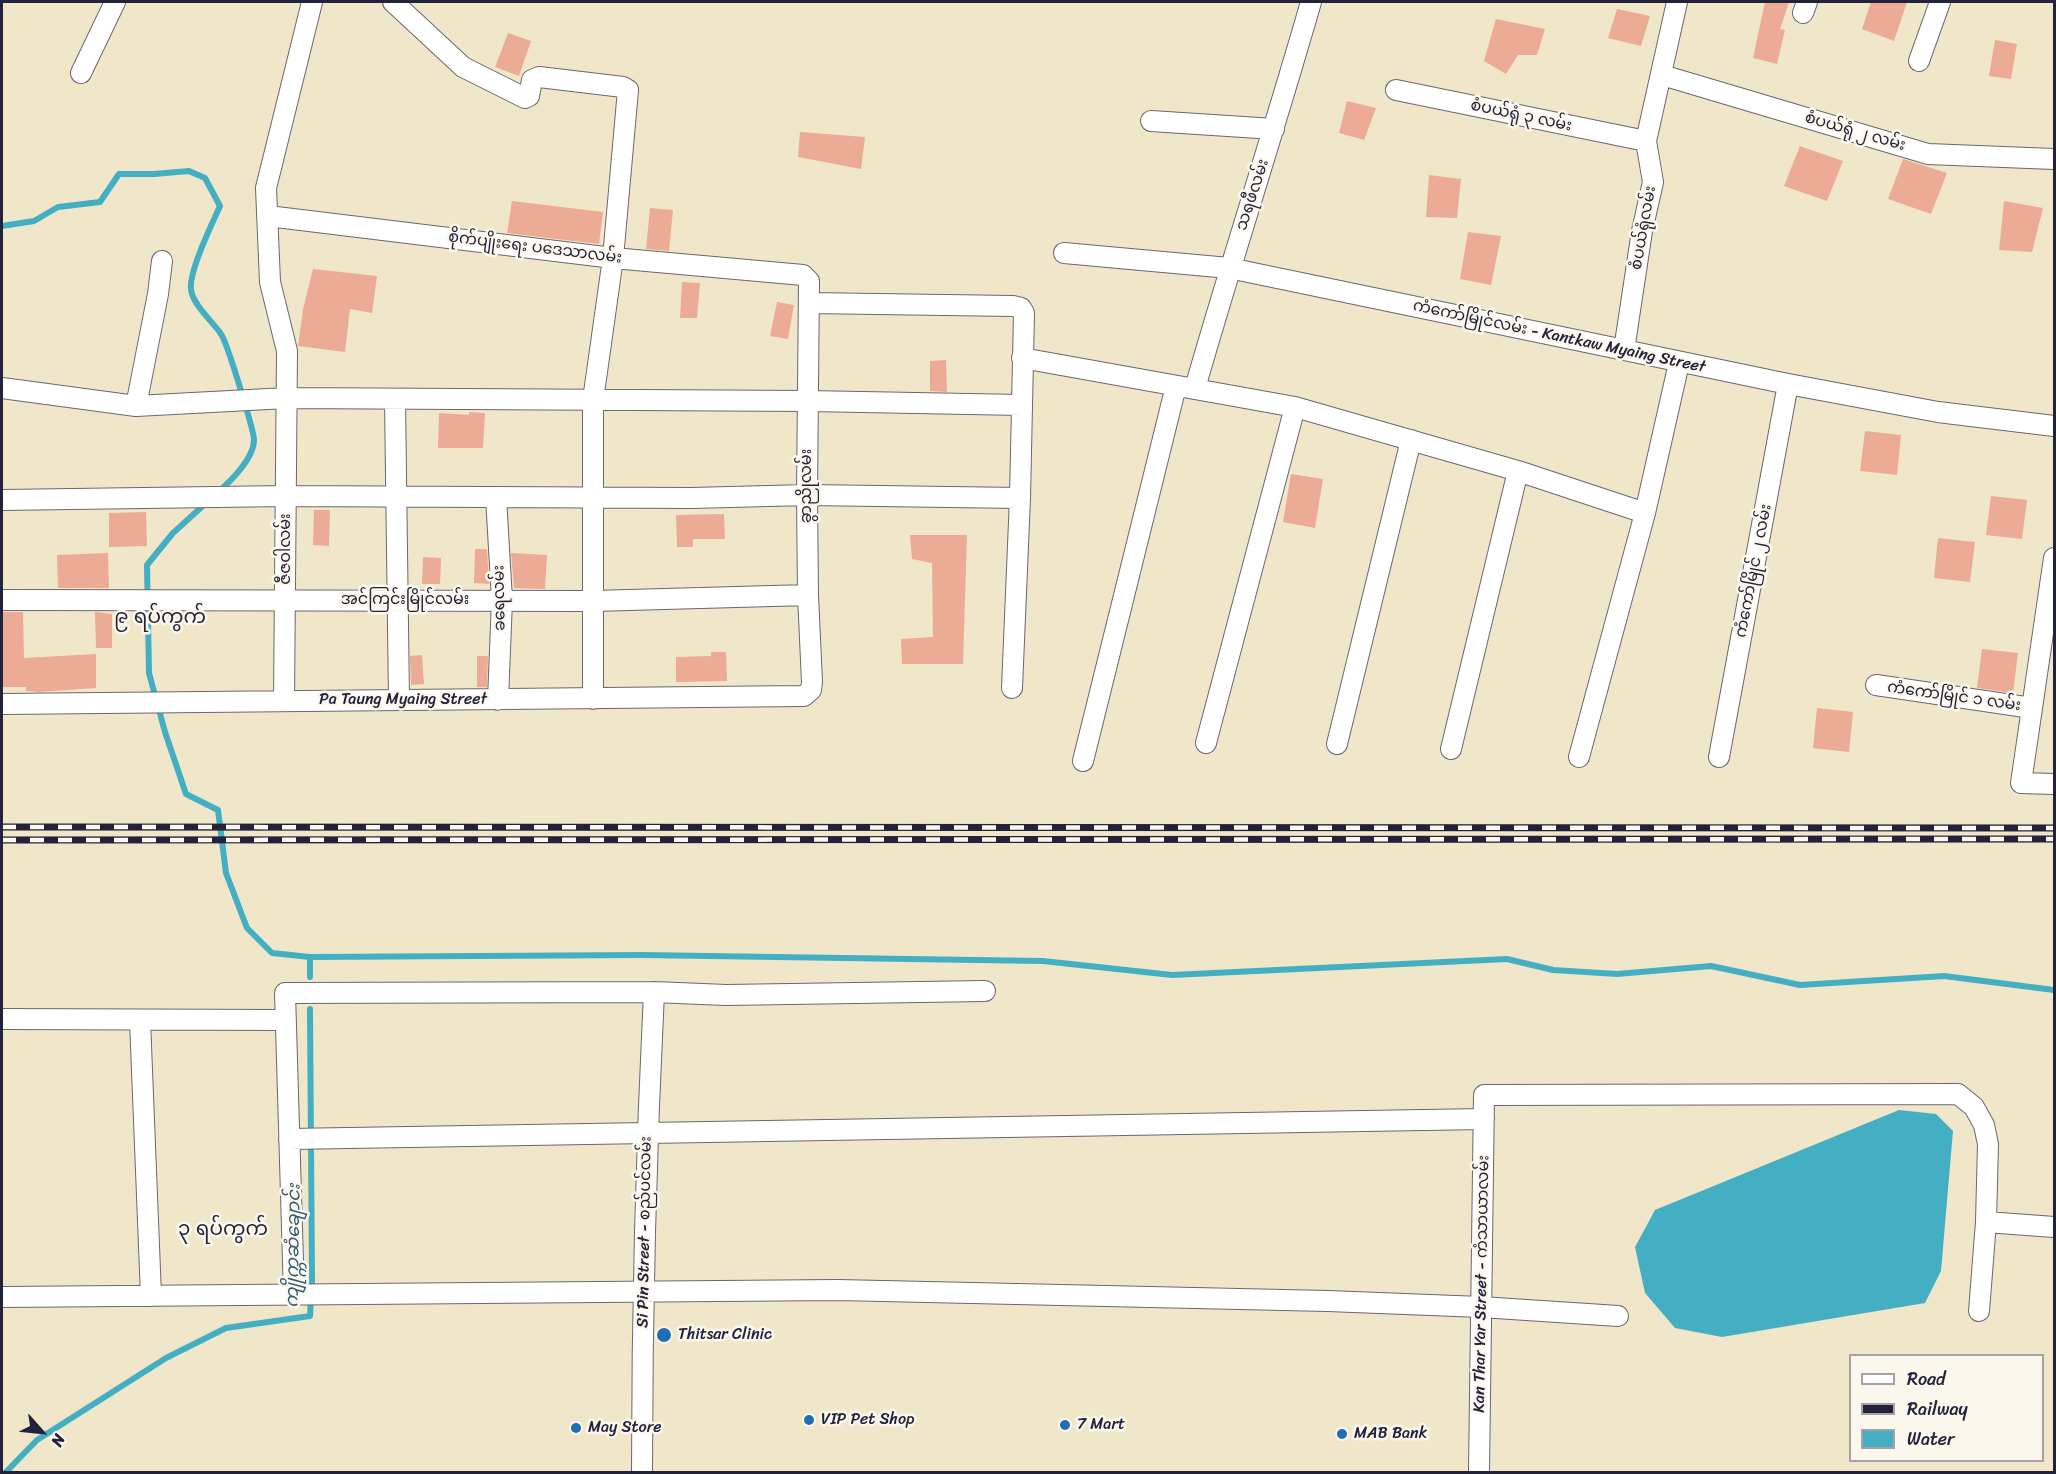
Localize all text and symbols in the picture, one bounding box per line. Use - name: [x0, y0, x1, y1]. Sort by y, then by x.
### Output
- street label: စံပယ်ရုံ ၃ လမ်း: [1469, 96, 1573, 136]
- street label: စံပယ်ရုံ ၂ လမ်း: [1802, 108, 1908, 156]
- street label: သရဖီလမ်း: [1232, 157, 1274, 233]
- street label: စံပယ်ရုံလမ်း: [1627, 185, 1661, 271]
- street label: စိုက်ပျိုးရေး ပဒေသာလမ်း: [447, 228, 623, 268]
- street label: ကံကော်မြိုင်လမ်း - Kantkaw Myaing Street: [1411, 297, 1707, 377]
- street label: ခွာညိုလမ်း: [797, 449, 817, 523]
- street label: ကံကော်မြိုင် ၂ လမ်း: [1732, 503, 1776, 639]
- street label: ဇီဇဝါလမ်း: [276, 513, 296, 585]
- street label: ခရေလမ်း: [490, 565, 510, 631]
- street label: အင်ကြင်းမြိုင်လမ်း: [341, 590, 469, 610]
- district label: ၉ ရပ်ကွက်: [114, 606, 206, 630]
- street label: ကံကော်မြိုင် ၁ လမ်း: [1886, 678, 2022, 716]
- street label: Pa Taung Myaing Street: [319, 690, 487, 710]
- street label: Si Pin Street - စည်ပင်လမ်း: [634, 1136, 656, 1328]
- street label: Kan Thar Yar Street - ကံသာယာလမ်း: [1470, 1155, 1494, 1413]
- water label: ကျိုက္ကဆံချောင်း: [282, 1184, 306, 1308]
- district label: ၃ ရပ်ကွက်: [178, 1218, 268, 1242]
- place label: Thitsar Clinic: [678, 1325, 772, 1345]
- marker: Thitsar Clinic: [655, 1326, 673, 1344]
- legend: [1849, 1354, 2044, 1462]
- text: Road: [1907, 1363, 1946, 1395]
- text: Railway: [1907, 1393, 1968, 1425]
- north arrow: [12, 1402, 72, 1462]
- place label: VIP Pet Shop: [821, 1410, 914, 1430]
- marker: VIP Pet Shop: [802, 1413, 816, 1427]
- place label: 7 Mart: [1077, 1415, 1125, 1435]
- place label: May Store: [588, 1418, 662, 1438]
- marker: 7 Mart: [1058, 1418, 1072, 1432]
- marker: May Store: [569, 1421, 583, 1435]
- text: Water: [1907, 1423, 1954, 1455]
- place label: MAB Bank: [1354, 1424, 1427, 1444]
- marker: MAB Bank: [1335, 1427, 1349, 1441]
- text: N: [43, 1429, 74, 1452]

